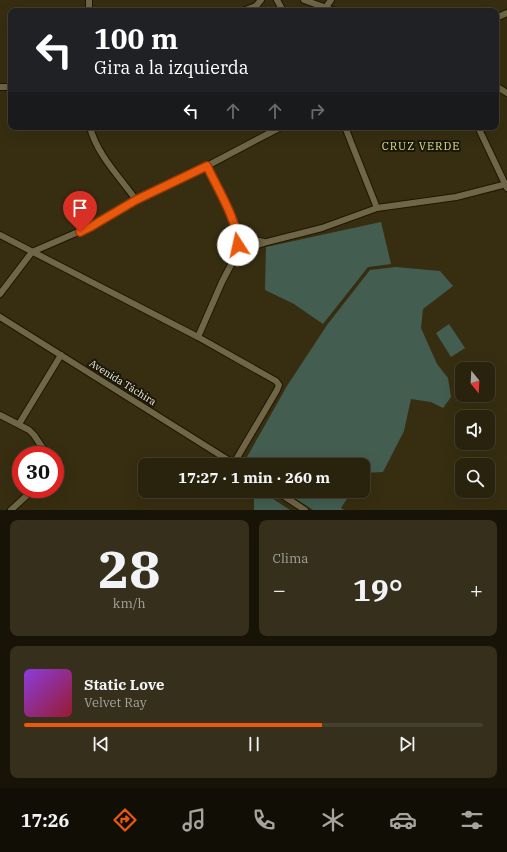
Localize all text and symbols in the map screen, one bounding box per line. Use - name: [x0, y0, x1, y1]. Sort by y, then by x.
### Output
- text: 100 m: [94, 20, 178, 57]
- icon: left: [28, 24, 80, 76]
- text: Gira a la izquierda: [94, 56, 249, 79]
- icon: left: [180, 100, 202, 122]
- icon: ahead: [222, 100, 244, 122]
- icon: ahead: [264, 100, 286, 122]
- icon: right: [306, 100, 328, 122]
- district label: CRUZ VERDE: [382, 139, 460, 153]
- pin: [63, 191, 97, 232]
- icon: arrive: [69, 197, 91, 219]
- position arrow: [217, 224, 259, 266]
- street label: Avenida Táchira: [87, 357, 159, 409]
- north arrow: [455, 362, 495, 402]
- map controls: [455, 362, 495, 498]
- button: sound: [455, 410, 495, 450]
- speed limit sign: 30: [12, 446, 64, 498]
- button: search: [455, 458, 495, 498]
- text: 17:27 · 1 min · 260 m: [178, 468, 330, 487]
- text: 28: [98, 535, 160, 602]
- text: Clima: [273, 550, 308, 567]
- text: 19°: [353, 570, 403, 609]
- text: −: [273, 575, 286, 604]
- text: +: [470, 575, 483, 604]
- text: km/h: [113, 595, 146, 612]
- text: Static Love: [84, 675, 164, 694]
- text: Velvet Ray: [84, 694, 147, 711]
- icon: previous: [90, 733, 112, 755]
- icon: pause: [243, 733, 265, 755]
- icon: next: [396, 733, 418, 755]
- icon: directions: [111, 806, 139, 834]
- icon: music: [180, 806, 208, 834]
- icon: phone: [250, 806, 278, 834]
- icon: climate: [319, 806, 347, 834]
- icon: car: [389, 806, 417, 834]
- icon: filters: [458, 806, 486, 834]
- text: 17:26: [21, 809, 69, 832]

